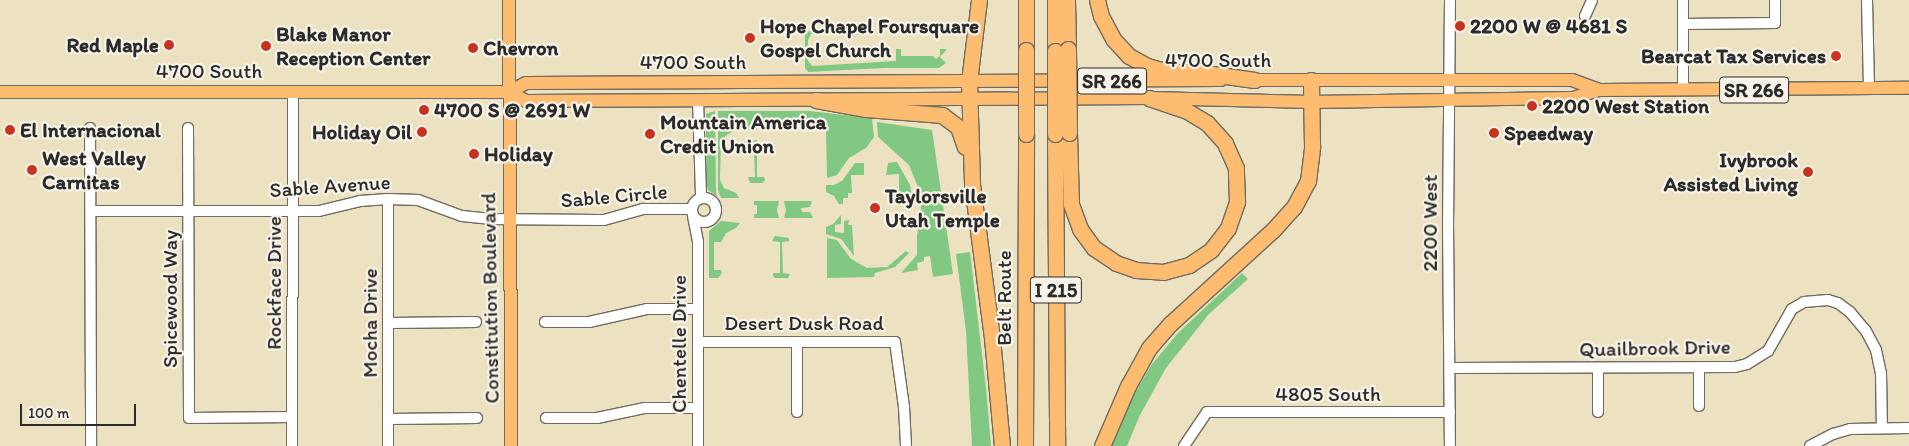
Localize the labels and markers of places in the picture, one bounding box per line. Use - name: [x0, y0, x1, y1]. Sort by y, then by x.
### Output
- place label: Hope Chapel Foursquare Gospel Church: [760, 13, 979, 63]
- place label: 2200 W @ 4681 S: [1470, 13, 1627, 39]
- marker: 2200 W @ 4681 S: [1454, 20, 1466, 32]
- place label: Blake Manor Reception Center: [276, 21, 431, 71]
- place label: Red Maple: [66, 32, 159, 58]
- marker: Hope Chapel Foursquare Gospel Church: [744, 32, 756, 44]
- place label: Chevron: [483, 35, 558, 61]
- marker: Red Maple: [163, 39, 175, 51]
- marker: Blake Manor Reception Center: [260, 40, 272, 52]
- marker: Chevron: [467, 42, 479, 54]
- place label: Bearcat Tax Services: [1640, 43, 1826, 69]
- marker: Bearcat Tax Services: [1830, 50, 1842, 62]
- place label: 2200 West Station: [1542, 93, 1710, 119]
- place label: 4700 S @ 2691 W: [434, 97, 590, 123]
- marker: 2200 West Station: [1526, 100, 1538, 112]
- marker: 4700 S @ 2691 W: [418, 104, 430, 116]
- place label: Mountain America Credit Union: [660, 109, 827, 159]
- place label: El Internacional: [20, 117, 164, 143]
- place label: Holiday Oil: [312, 119, 412, 145]
- place label: Speedway: [1504, 120, 1593, 146]
- marker: El Internacional: [4, 124, 16, 136]
- marker: Holiday Oil: [416, 126, 428, 138]
- marker: Speedway: [1488, 127, 1500, 139]
- marker: Mountain America Credit Union: [644, 128, 656, 140]
- place label: Holiday: [484, 141, 553, 167]
- place label: West Valley Carnitas: [42, 145, 145, 195]
- place label: Ivybrook Assisted Living: [1664, 147, 1798, 197]
- marker: Holiday: [468, 148, 480, 160]
- marker: West Valley Carnitas: [26, 164, 38, 176]
- marker: Ivybrook Assisted Living: [1802, 166, 1814, 178]
- place label: Taylorsville Utah Temple: [885, 183, 997, 233]
- marker: Taylorsville Utah Temple: [869, 202, 881, 214]

